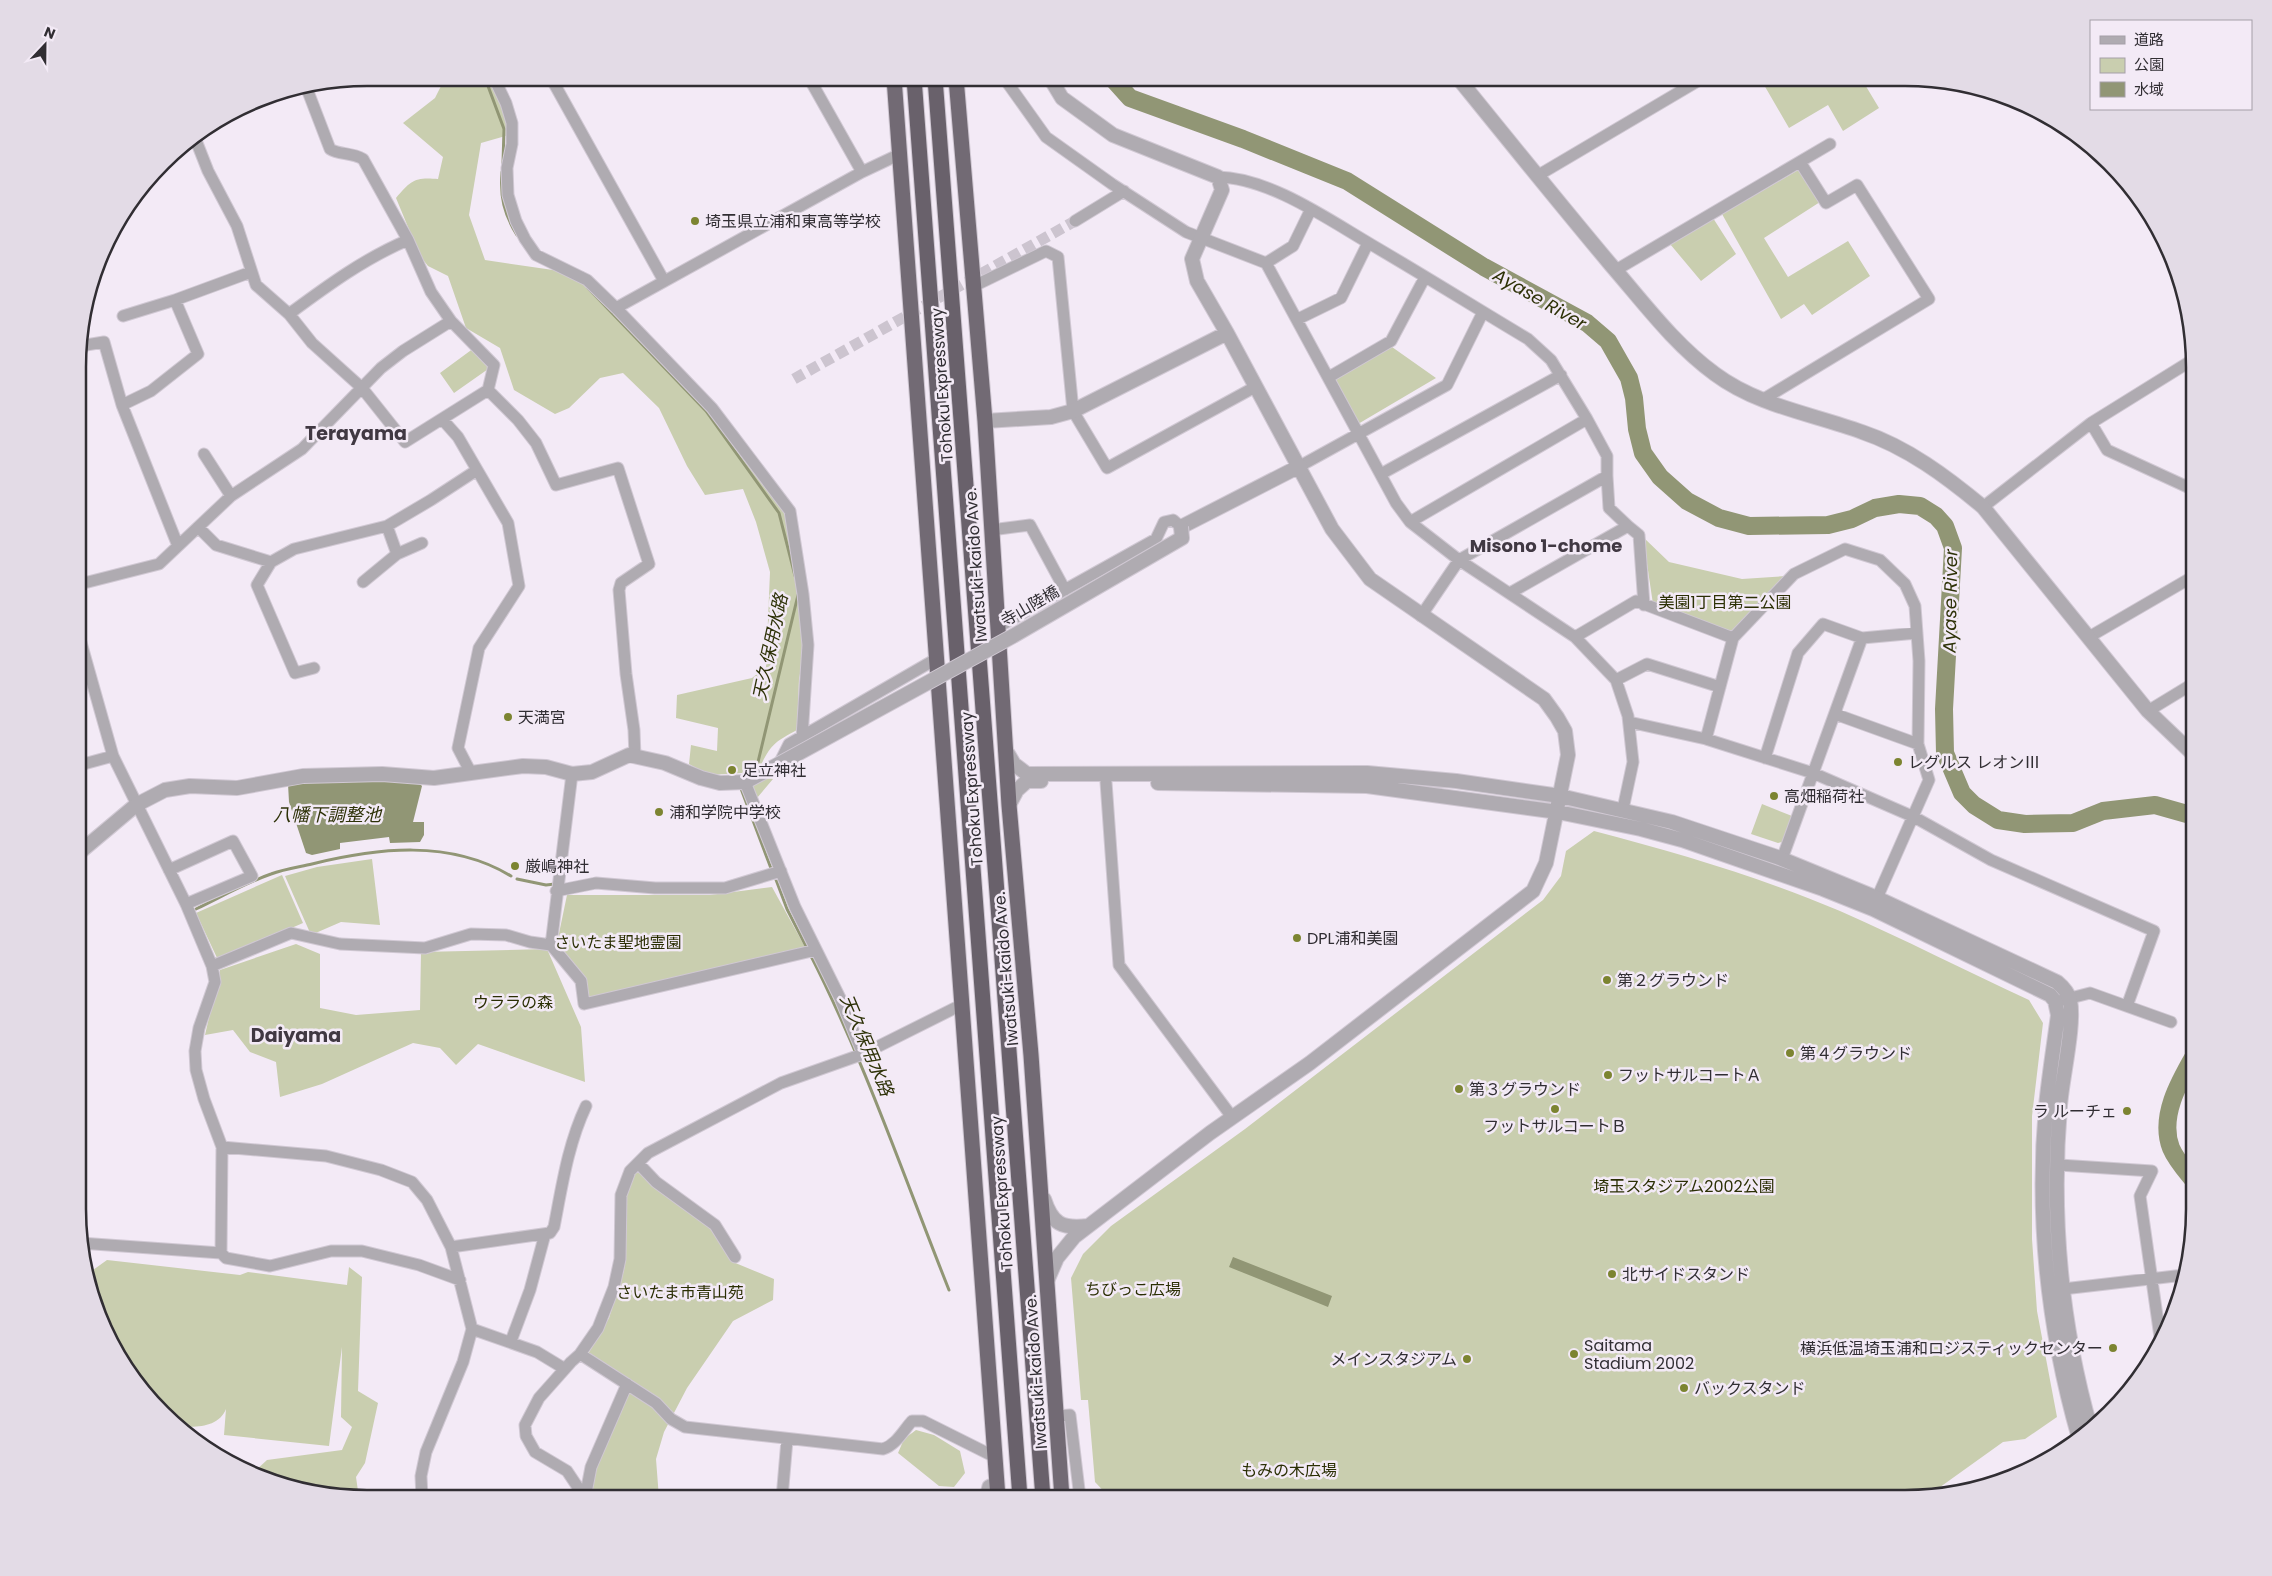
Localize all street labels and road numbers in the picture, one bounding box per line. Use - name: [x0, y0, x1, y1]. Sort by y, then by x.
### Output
- street label: Tohoku Expressway: [925, 307, 959, 463]
- street label: Iwatsuki-kaido Ave.: [959, 487, 993, 643]
- street label: 寺山陸橋: [997, 580, 1063, 632]
- street label: Tohoku Expressway: [955, 711, 989, 867]
- street label: Iwatsuki-kaido Ave.: [988, 891, 1024, 1047]
- street label: Tohoku Expressway: [985, 1115, 1019, 1271]
- street label: Iwatsuki-kaido Ave.: [1019, 1294, 1053, 1450]

